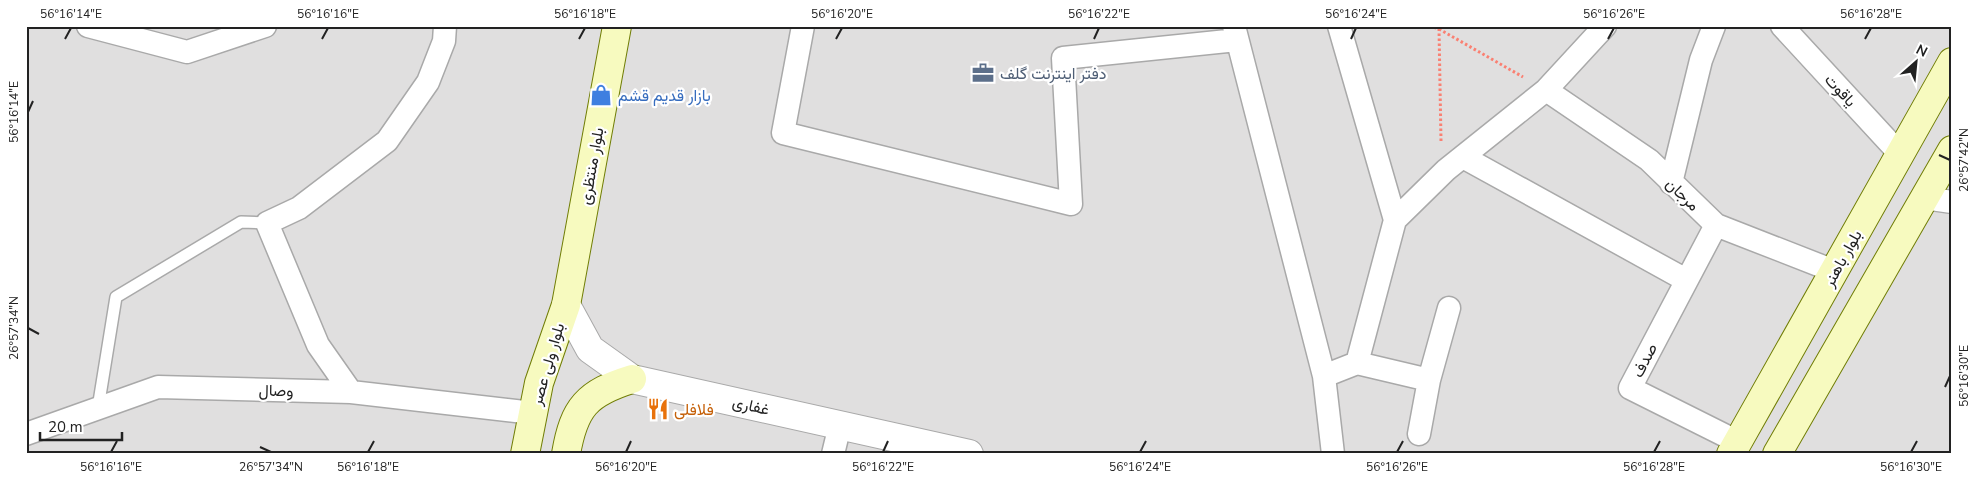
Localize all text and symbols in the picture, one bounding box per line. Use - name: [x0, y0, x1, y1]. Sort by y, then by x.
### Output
- text: 56°16'14"E: [40, 6, 102, 22]
- text: 56°16'16"E: [297, 6, 359, 22]
- text: 56°16'18"E: [554, 6, 616, 22]
- text: 56°16'20"E: [811, 6, 873, 22]
- text: 56°16'22"E: [1068, 6, 1130, 22]
- text: 56°16'24"E: [1325, 6, 1387, 22]
- text: 56°16'26"E: [1583, 6, 1645, 22]
- text: 56°16'28"E: [1840, 6, 1902, 22]
- north arrow: [1890, 38, 1940, 88]
- text: N: [1913, 40, 1931, 62]
- office icon: دفتر اینترنت گلف: [970, 60, 996, 86]
- place label: دفتر اینترنت گلف: [1000, 63, 1107, 85]
- street label: یاقوت: [1819, 69, 1861, 112]
- text: 56°16'14"E: [6, 81, 22, 143]
- shop icon: بازار قدیم قشم: [588, 82, 614, 108]
- place label: بازار قدیم قشم: [618, 85, 711, 107]
- street label: بلوار منتظری: [574, 126, 610, 207]
- text: 26°57'42"N: [1956, 128, 1972, 192]
- street label: مرجان: [1661, 173, 1704, 216]
- street label: بلوار باهنر: [1818, 226, 1867, 292]
- text: 26°57'34"N: [6, 296, 22, 360]
- street label: بلوار ولی عصر: [525, 321, 570, 409]
- street label: صدف: [1627, 340, 1663, 381]
- text: 56°16'30"E: [1956, 345, 1972, 407]
- street label: وصال: [258, 380, 294, 402]
- street label: غفاری: [730, 391, 771, 421]
- restaurant icon: فلافلی: [645, 396, 671, 422]
- place label: فلافلی: [674, 399, 714, 421]
- scale bar: [40, 410, 122, 442]
- text: 20 m: [48, 417, 83, 437]
- text: 56°16'16"E: [80, 459, 142, 475]
- text: 26°57'34"N: [239, 459, 303, 475]
- text: 56°16'18"E: [337, 459, 399, 475]
- text: 56°16'20"E: [595, 459, 657, 475]
- text: 56°16'22"E: [852, 459, 914, 475]
- text: 56°16'24"E: [1109, 459, 1171, 475]
- text: 56°16'26"E: [1366, 459, 1428, 475]
- text: 56°16'28"E: [1623, 459, 1685, 475]
- text: 56°16'30"E: [1880, 459, 1942, 475]

